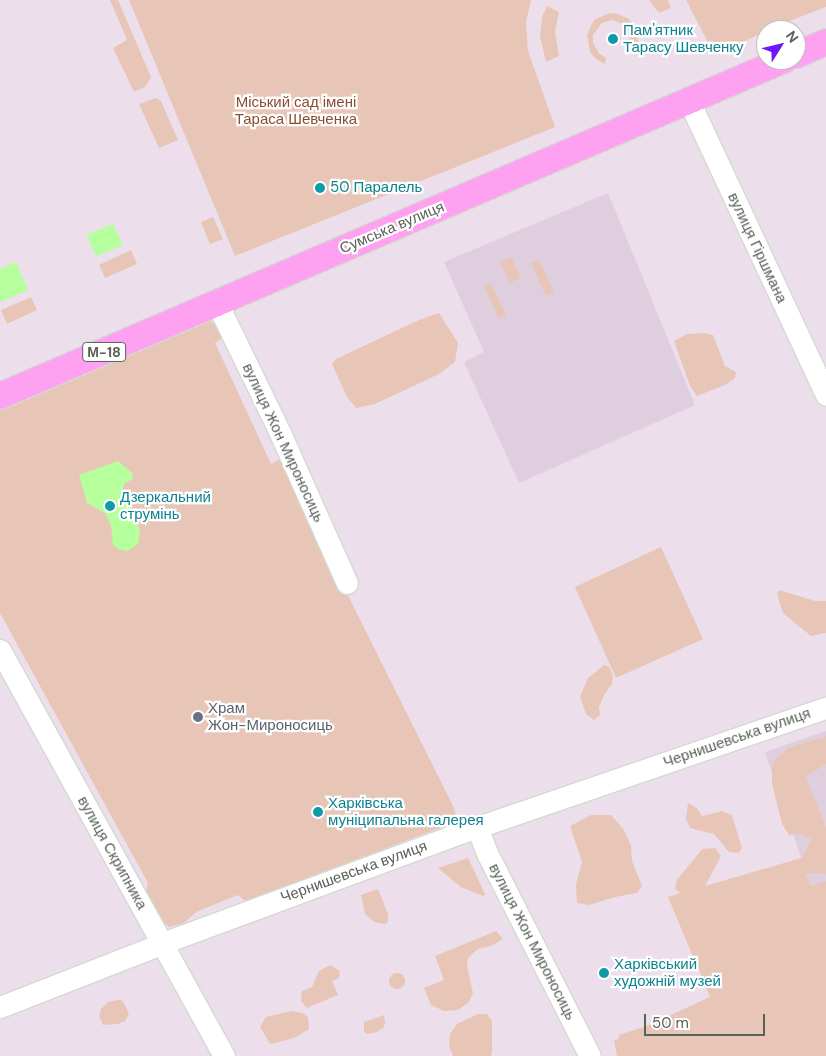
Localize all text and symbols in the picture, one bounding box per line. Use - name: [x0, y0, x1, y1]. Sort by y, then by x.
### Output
- north arrow: [756, 20, 806, 70]
- place label: Пам'ятник Тарасу Шевченку: [623, 21, 744, 56]
- text: N: [782, 27, 803, 46]
- marker: Пам'ятник Тарасу Шевченку: [607, 33, 619, 45]
- park label: Міський сад імені Тараса Шевченка: [235, 93, 357, 128]
- place label: 50 Паралель: [330, 179, 422, 197]
- marker: 50 Паралель: [314, 182, 326, 194]
- street label: вулиця Гіршмана: [724, 190, 790, 306]
- street label: Сумська вулиця: [337, 198, 447, 258]
- road number: М-18: [82, 341, 126, 364]
- street label: вулиця Жон Мироносиць: [238, 361, 328, 525]
- place label: Дзеркальний струмінь: [120, 488, 211, 523]
- marker: Дзеркальний струмінь: [104, 500, 116, 512]
- place label: Храм Жон-Мироносиць: [208, 699, 333, 734]
- street label: Чернишевська вулиця: [661, 704, 813, 772]
- marker: Храм Жон-Мироносиць: [192, 711, 204, 723]
- street label: вулиця Скрипника: [73, 793, 151, 913]
- place label: Харківська муніципальна галерея: [328, 794, 484, 829]
- marker: Харківська муніципальна галерея: [312, 806, 324, 818]
- street label: Чернишевська вулиця: [278, 837, 430, 907]
- street label: вулиця Жон Мироносиць: [485, 861, 579, 1023]
- place label: Харківський художній музей: [614, 955, 721, 990]
- marker: Харківський художній музей: [598, 967, 610, 979]
- scale bar: [646, 1004, 767, 1036]
- text: 50 m: [652, 1013, 689, 1033]

